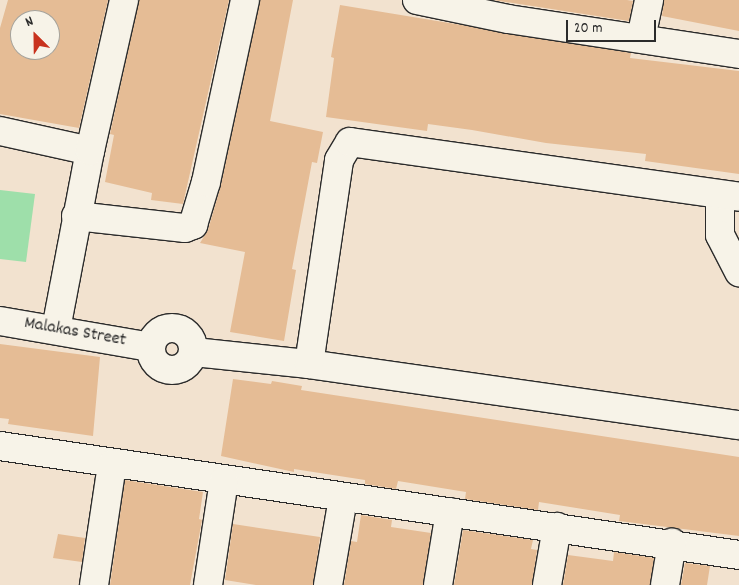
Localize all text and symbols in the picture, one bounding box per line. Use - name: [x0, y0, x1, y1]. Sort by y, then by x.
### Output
- north arrow: [10, 10, 60, 60]
- scale bar: [569, 10, 659, 42]
- text: N: [22, 12, 37, 33]
- text: 20 m: [574, 18, 602, 40]
- street label: Malakas Street: [22, 313, 128, 353]

